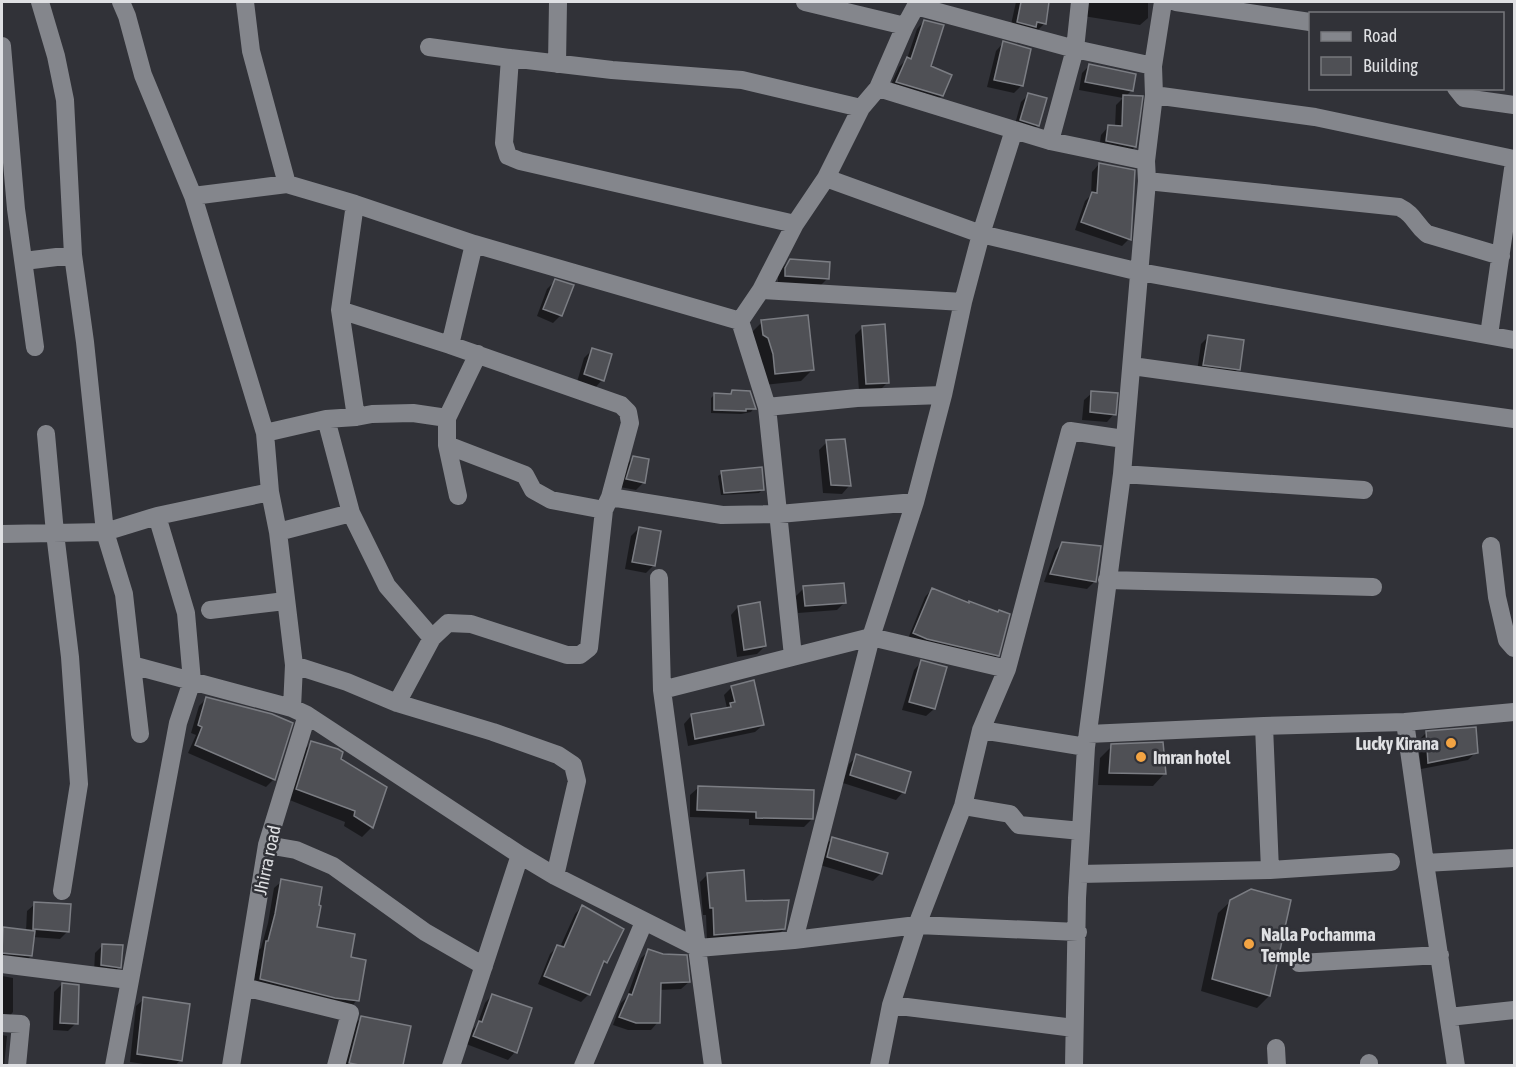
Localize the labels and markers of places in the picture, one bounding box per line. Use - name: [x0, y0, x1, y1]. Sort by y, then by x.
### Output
- place label: Lucky Kirana: [1355, 733, 1439, 754]
- marker: Lucky Kirana: [1444, 736, 1458, 750]
- place label: Imran hotel: [1153, 747, 1230, 768]
- marker: Imran hotel: [1134, 750, 1148, 764]
- place label: Nalla Pochamma Temple: [1261, 924, 1376, 966]
- marker: Nalla Pochamma Temple: [1242, 937, 1256, 951]

